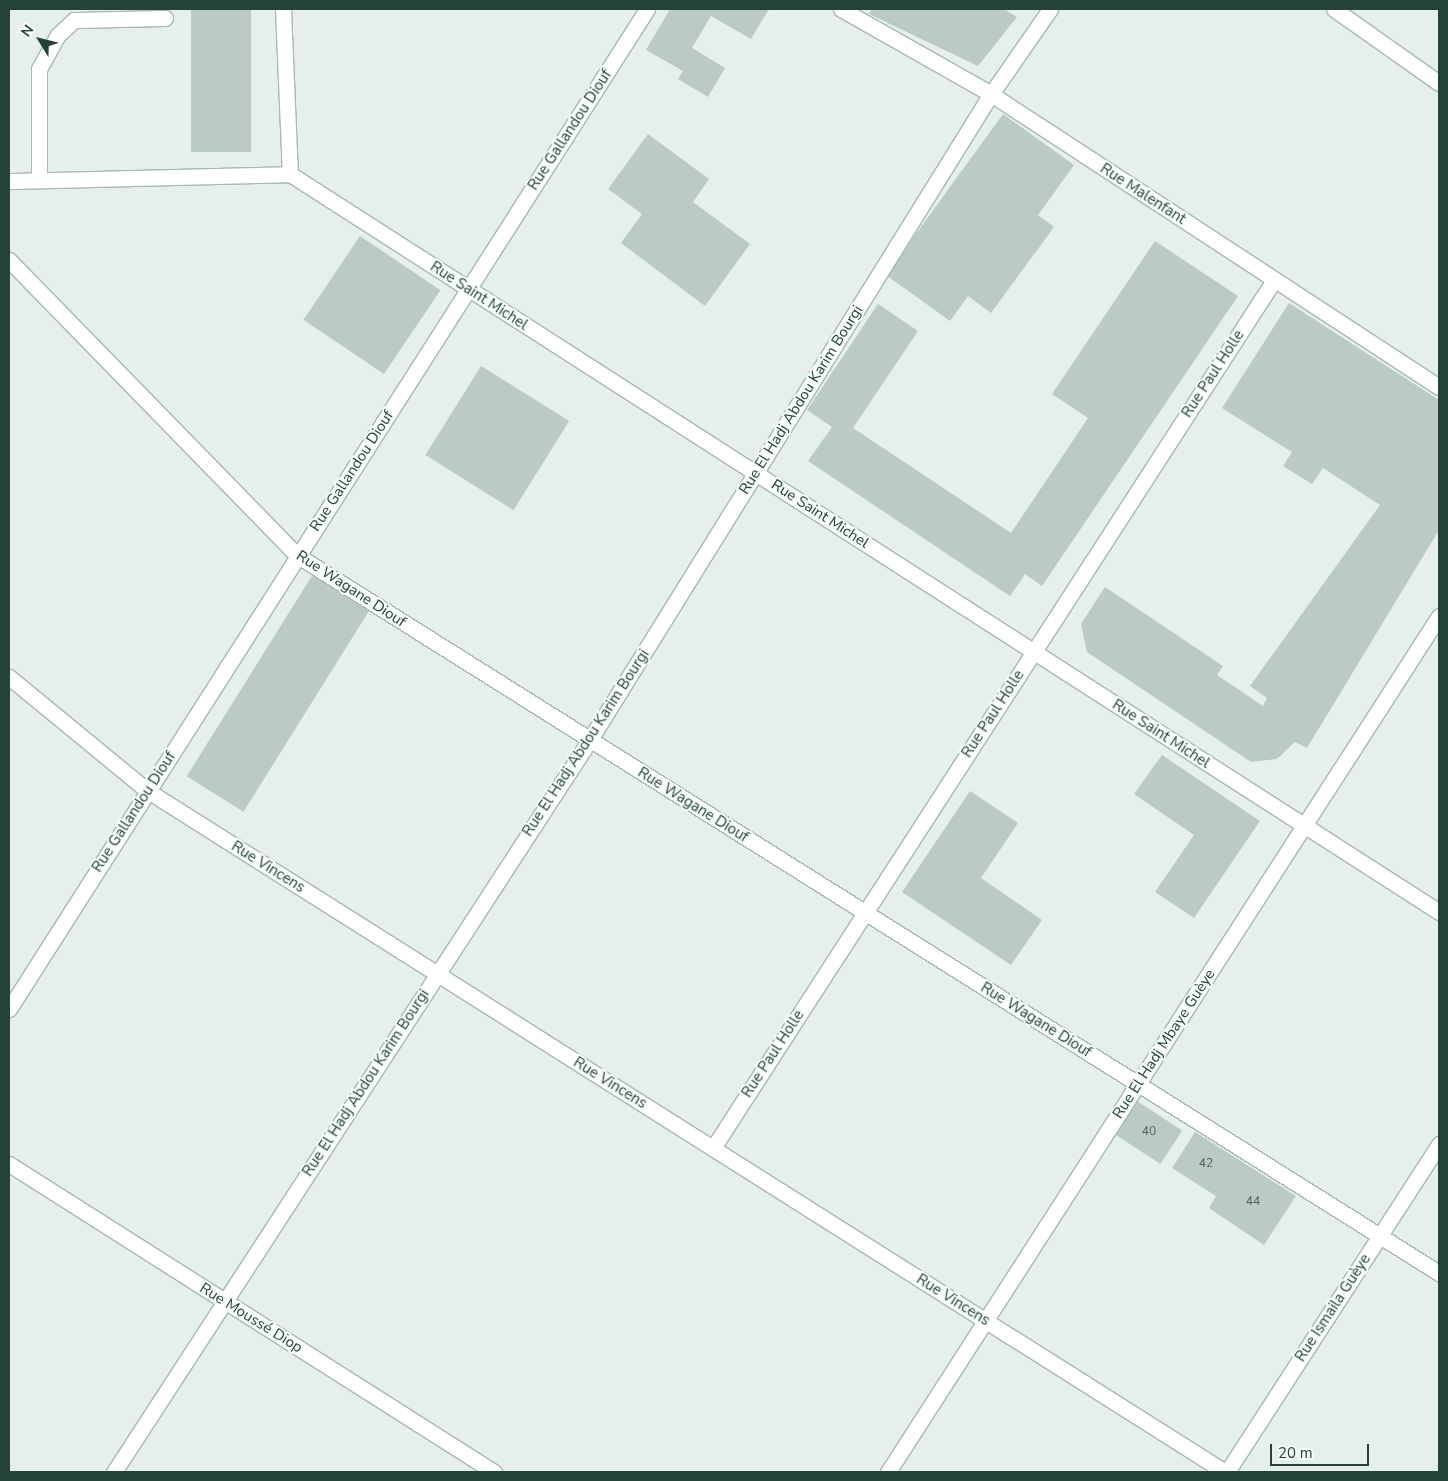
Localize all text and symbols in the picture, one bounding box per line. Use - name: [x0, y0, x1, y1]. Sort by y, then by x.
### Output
- north arrow: [15, 15, 65, 65]
- text: N: [17, 21, 38, 41]
- street label: Rue Gallandou Diouf: [524, 66, 616, 194]
- street label: Rue Malenfant: [1097, 160, 1189, 228]
- street label: Rue Saint Michel: [427, 258, 531, 334]
- street label: Rue El Hadj Abdou Karim Bourgi: [735, 302, 867, 498]
- street label: Rue Paul Holle: [1178, 327, 1248, 421]
- street label: Rue Gallandou Diouf: [306, 407, 398, 535]
- street label: Rue Saint Michel: [768, 476, 872, 552]
- street label: Rue Wagane Diouf: [293, 547, 409, 631]
- street label: Rue El Hadj Abdou Karim Bourgi: [519, 646, 653, 840]
- street label: Rue Paul Holle: [958, 667, 1028, 761]
- street label: Rue Saint Michel: [1109, 696, 1213, 772]
- street label: Rue Gallandou Diouf: [88, 748, 180, 876]
- street label: Rue Wagane Diouf: [634, 764, 752, 846]
- street label: Rue Vincens: [228, 837, 308, 897]
- street label: Rue El Hadj Mbaye Guèye: [1109, 966, 1219, 1122]
- street label: Rue Wagane Diouf: [977, 979, 1095, 1061]
- street label: Rue El Hadj Abdou Karim Bourgi: [299, 986, 433, 1180]
- street label: Rue Paul Holle: [738, 1007, 808, 1101]
- street label: Rue Vincens: [570, 1053, 650, 1113]
- house number: 40: [1142, 1125, 1156, 1139]
- house number: 42: [1199, 1157, 1213, 1171]
- house number: 44: [1246, 1195, 1260, 1209]
- street label: Rue Ismaila Guèye: [1292, 1251, 1374, 1365]
- street label: Rue Vincens: [913, 1270, 993, 1330]
- street label: Rue Moussé Diop: [196, 1279, 306, 1357]
- scale bar: [1273, 1434, 1372, 1466]
- text: 20 m: [1278, 1443, 1313, 1463]

